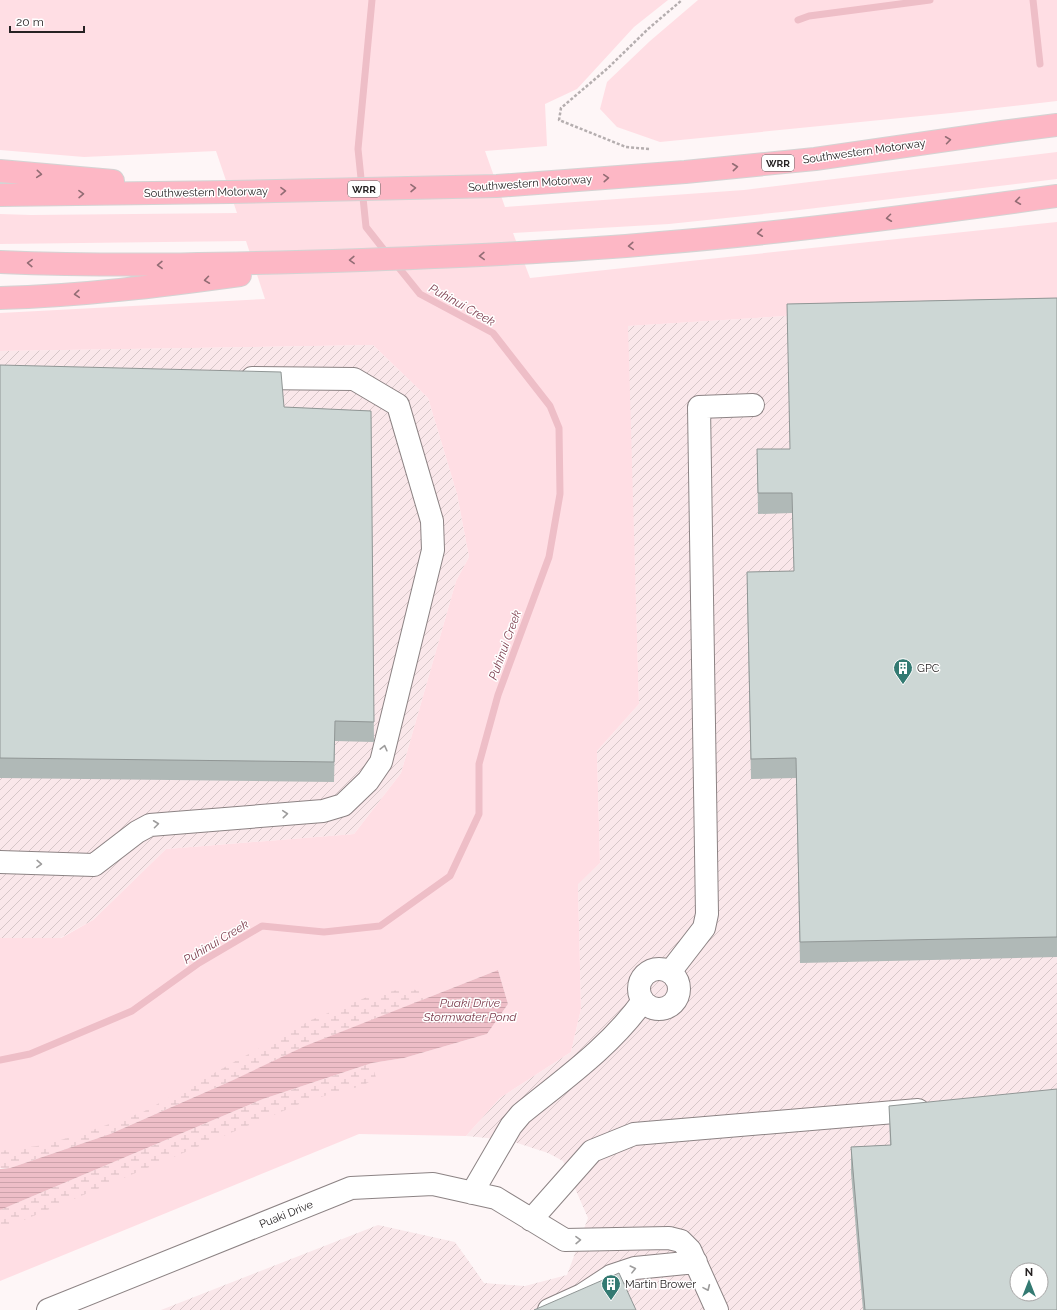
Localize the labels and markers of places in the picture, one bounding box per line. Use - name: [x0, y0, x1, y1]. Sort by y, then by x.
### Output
- building icon: GPC: [892, 657, 914, 685]
- place label: GPC: [917, 662, 940, 675]
- building icon: Martin Brower: [600, 1273, 622, 1301]
- place label: Martin Brower: [625, 1278, 696, 1291]

